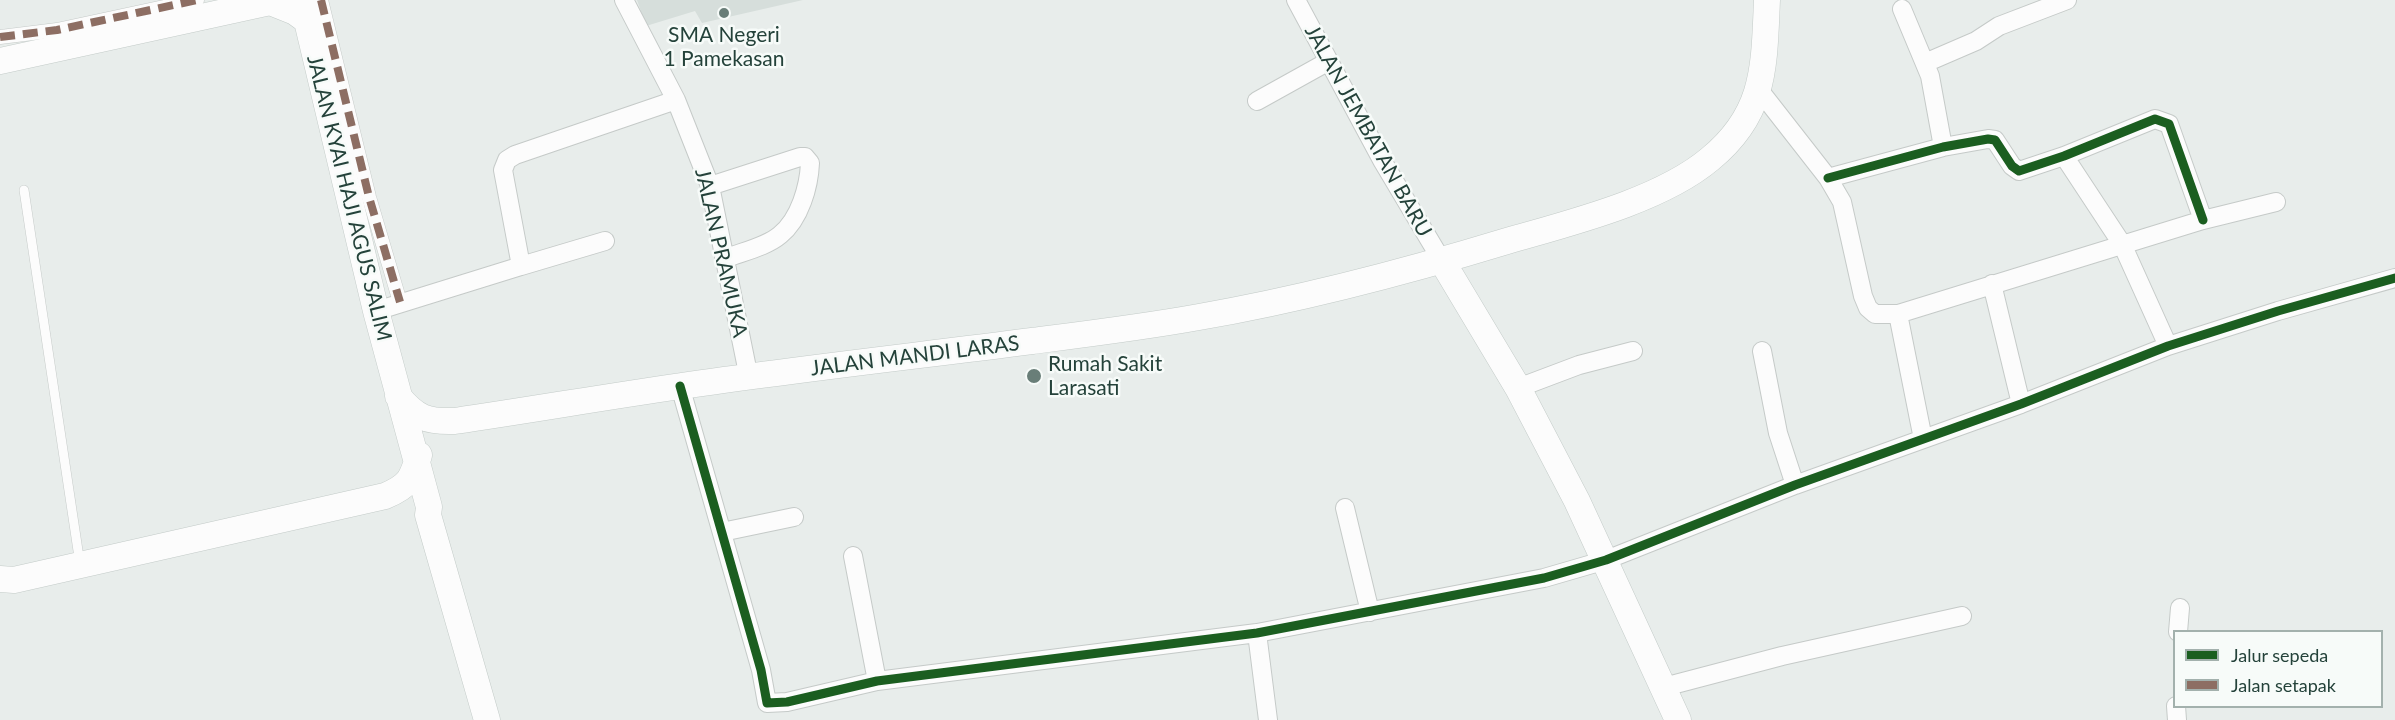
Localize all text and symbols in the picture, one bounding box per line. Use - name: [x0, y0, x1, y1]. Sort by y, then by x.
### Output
- marker: SMA Negeri 1 Pamekasan: [717, 6, 731, 20]
- street label: JALAN JEMBATAN BARU: [1299, 21, 1437, 241]
- place label: SMA Negeri 1 Pamekasan: [664, 22, 784, 72]
- street label: JALAN KYAI HAJI AGUS SALIM: [301, 53, 397, 343]
- street label: JALAN PRAMUKA: [689, 166, 753, 340]
- street label: JALAN MANDI LARAS: [809, 331, 1021, 381]
- place label: Rumah Sakit Larasati: [1048, 351, 1162, 401]
- marker: Rumah Sakit Larasati: [1025, 367, 1043, 385]
- legend: [2173, 630, 2383, 708]
- text: Jalur sepeda: [2231, 644, 2328, 666]
- text: Jalan setapak: [2231, 674, 2336, 696]

